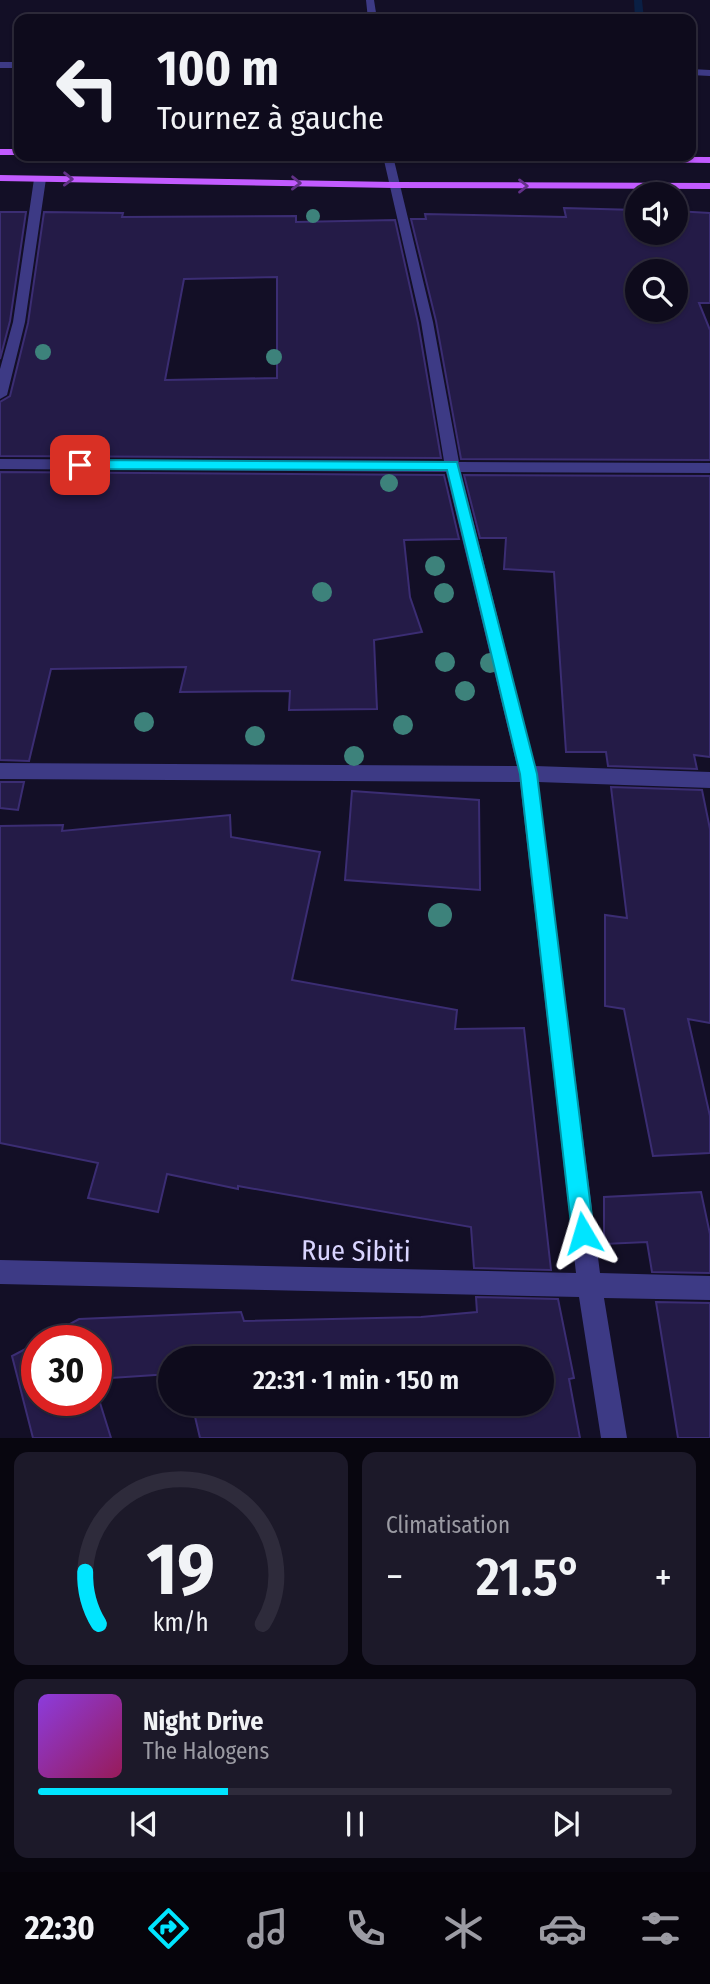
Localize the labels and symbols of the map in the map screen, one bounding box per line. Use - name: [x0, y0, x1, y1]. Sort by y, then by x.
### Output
- one-way arrow: [63, 171, 74, 187]
- one-way arrow: [291, 175, 301, 191]
- one-way arrow: [518, 178, 529, 193]
- pin: [50, 435, 110, 495]
- position arrow: [546, 1196, 620, 1270]
- street label: Rue Sibiti: [301, 1234, 411, 1268]
- speed limit sign: 30: [21, 1325, 112, 1416]

